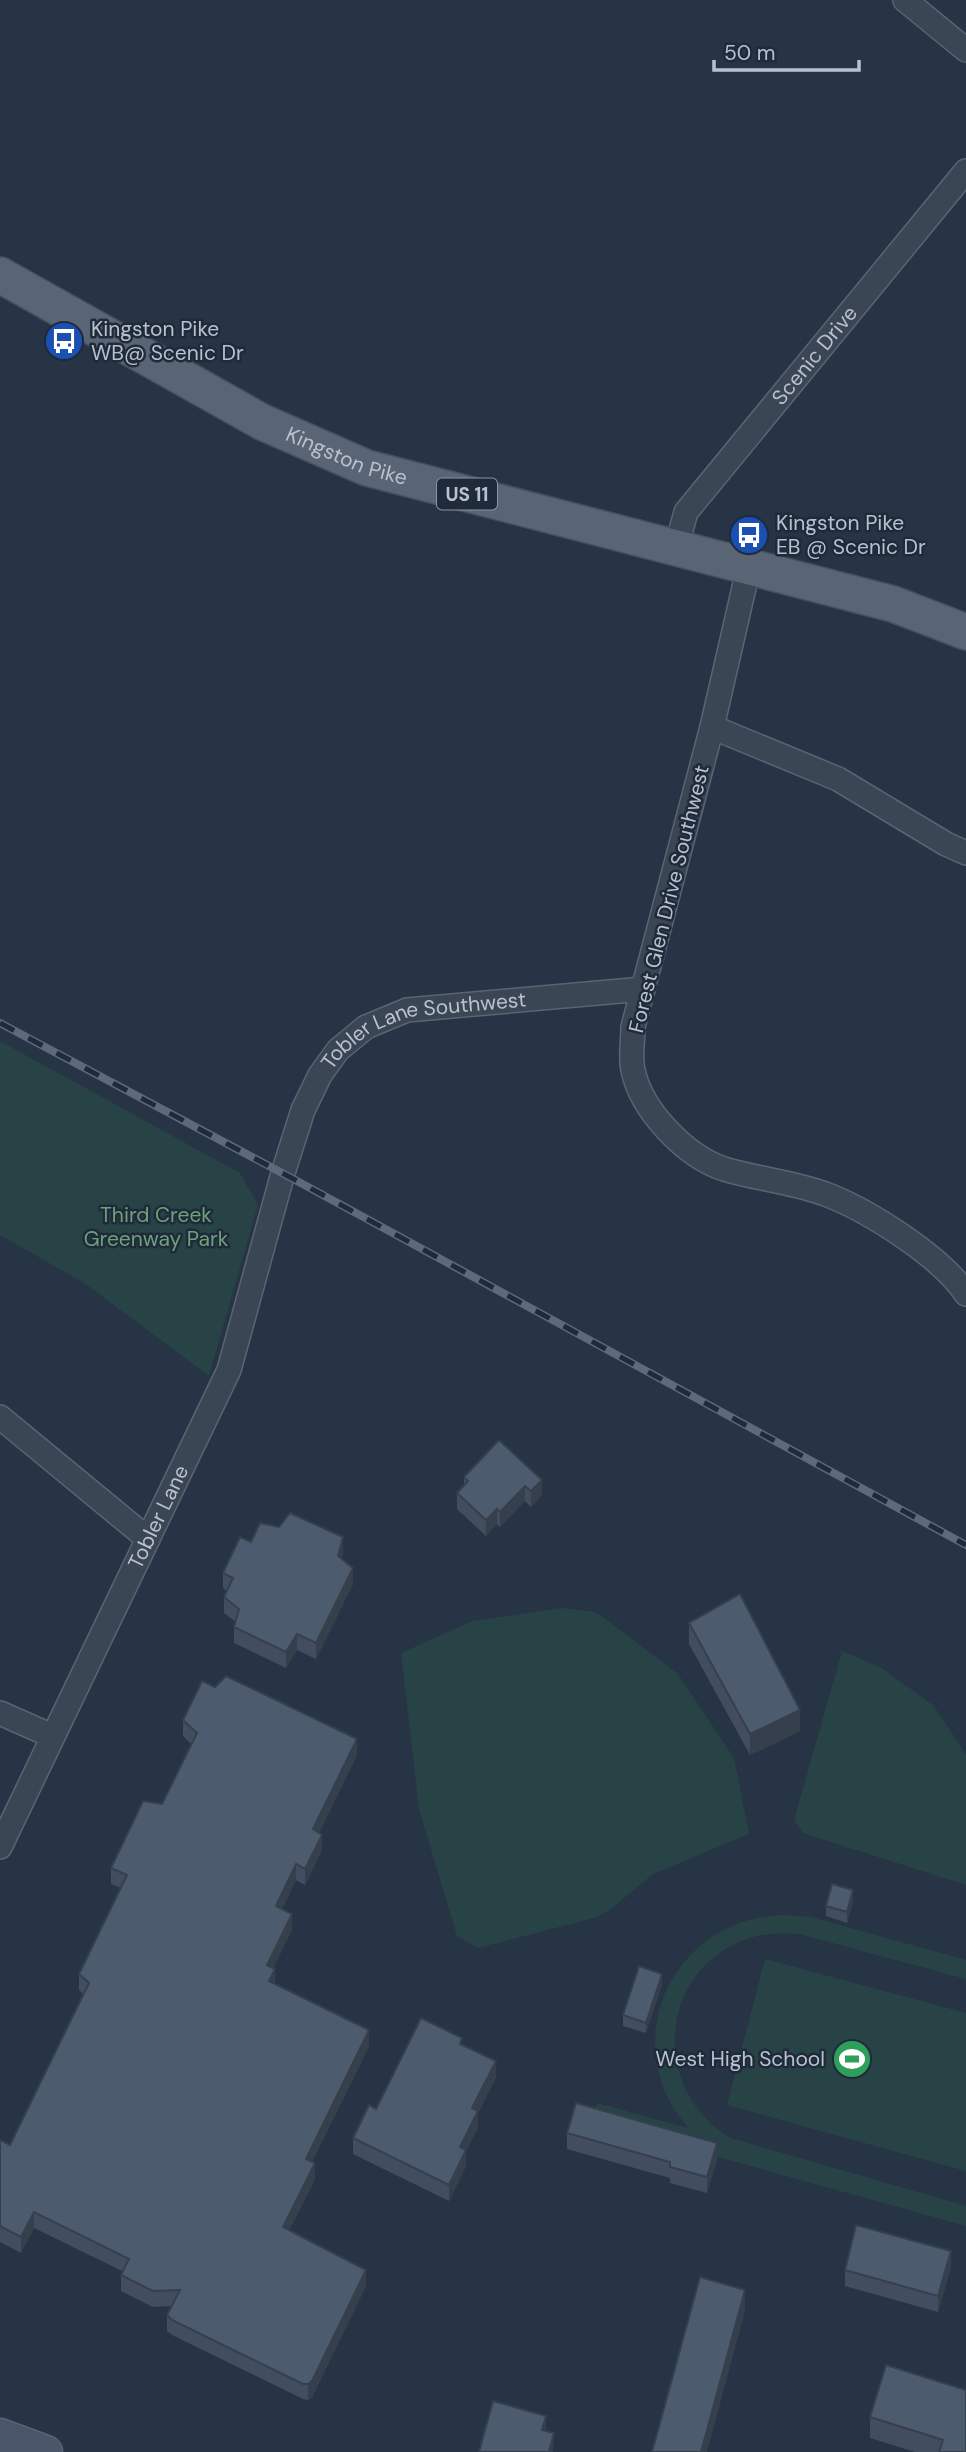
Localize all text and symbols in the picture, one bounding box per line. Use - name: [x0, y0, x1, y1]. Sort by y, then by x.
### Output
- scale bar: [714, 28, 859, 72]
- text: 50 m: [724, 39, 775, 67]
- street label: Scenic Drive: [765, 300, 864, 411]
- place label: Kingston Pike WB@ Scenic Dr: [91, 315, 244, 367]
- bus stop icon: Kingston Pike WB@ Scenic Dr: [43, 320, 85, 362]
- street label: Kingston Pike: [282, 420, 410, 492]
- road number: US 11: [437, 478, 497, 509]
- place label: Kingston Pike EB @ Scenic Dr: [776, 509, 926, 561]
- bus stop icon: Kingston Pike EB @ Scenic Dr: [728, 514, 770, 556]
- street label: Forest Glen Drive Southwest: [622, 762, 716, 1036]
- street label: Tobler Lane Southwest: [315, 985, 527, 1075]
- park label: Third Creek Greenway Park: [84, 1201, 229, 1253]
- street label: Tobler Lane: [122, 1460, 195, 1574]
- sports icon: West High School: [831, 2038, 873, 2080]
- place label: West High School: [655, 2045, 825, 2073]

